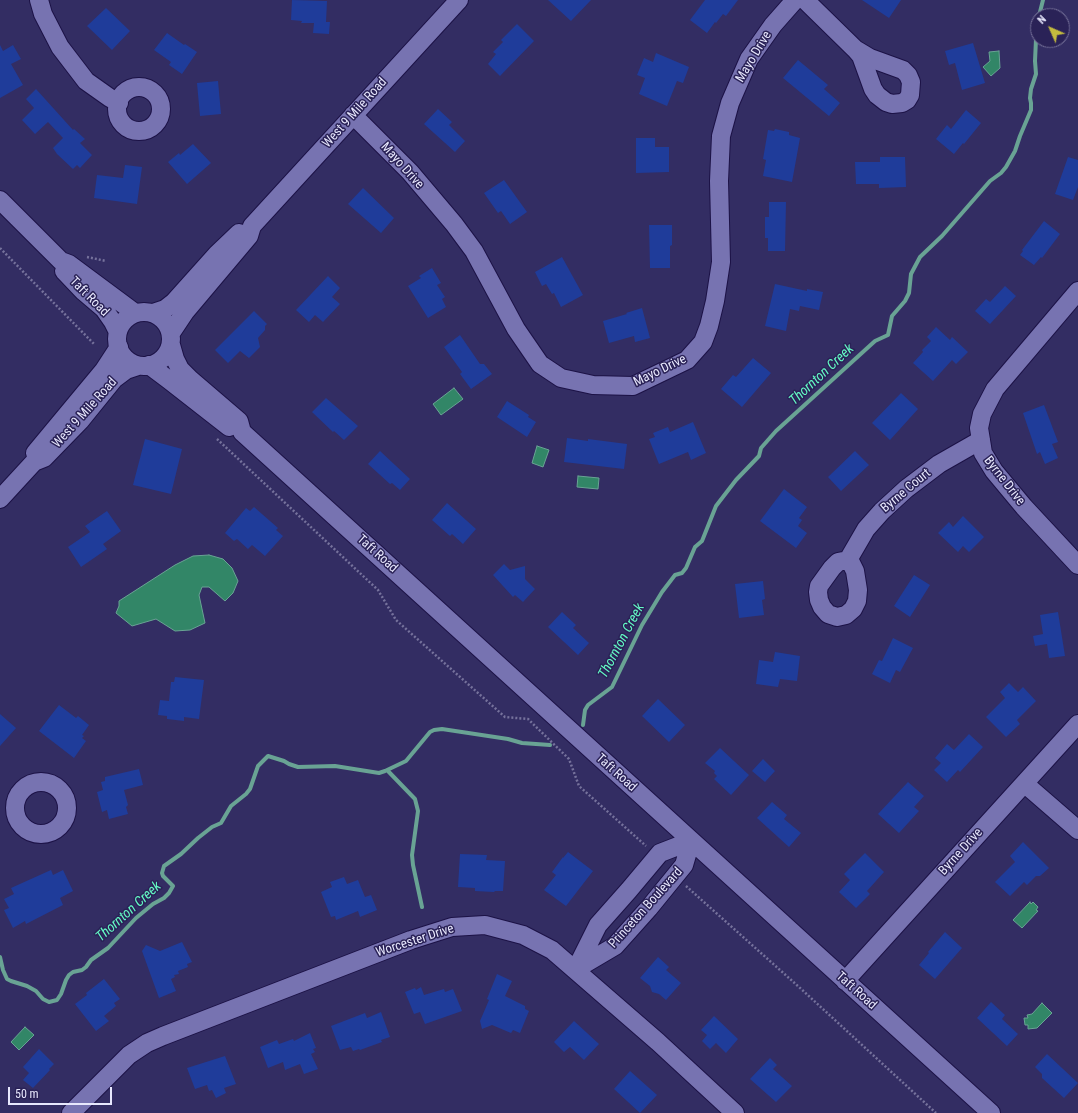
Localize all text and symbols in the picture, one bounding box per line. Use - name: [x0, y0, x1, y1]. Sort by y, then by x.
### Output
- north arrow: [1030, 8, 1070, 48]
- text: N: [1035, 13, 1049, 27]
- street label: Mayo Drive: [733, 29, 775, 85]
- street label: West 9 Mile Road: [319, 75, 391, 151]
- street label: Mayo Drive: [377, 140, 427, 192]
- street label: Taft Road: [66, 274, 112, 320]
- water label: Thornton Creek: [786, 341, 858, 409]
- street label: Mayo Drive: [631, 352, 689, 390]
- street label: West 9 Mile Road: [49, 375, 121, 451]
- street label: Byrne Drive: [980, 453, 1028, 509]
- street label: Byrne Court: [878, 466, 934, 516]
- street label: Taft Road: [353, 532, 401, 576]
- water label: Thornton Creek: [595, 601, 649, 681]
- street label: Taft Road: [592, 751, 640, 795]
- street label: Byrne Drive: [936, 825, 986, 879]
- street label: Princeton Boulevard: [606, 865, 686, 951]
- water label: Thornton Creek: [93, 878, 165, 946]
- street label: Worcester Drive: [374, 921, 456, 961]
- street label: Taft Road: [832, 969, 880, 1013]
- scale bar: [10, 1079, 114, 1105]
- text: 50 m: [15, 1087, 39, 1101]

